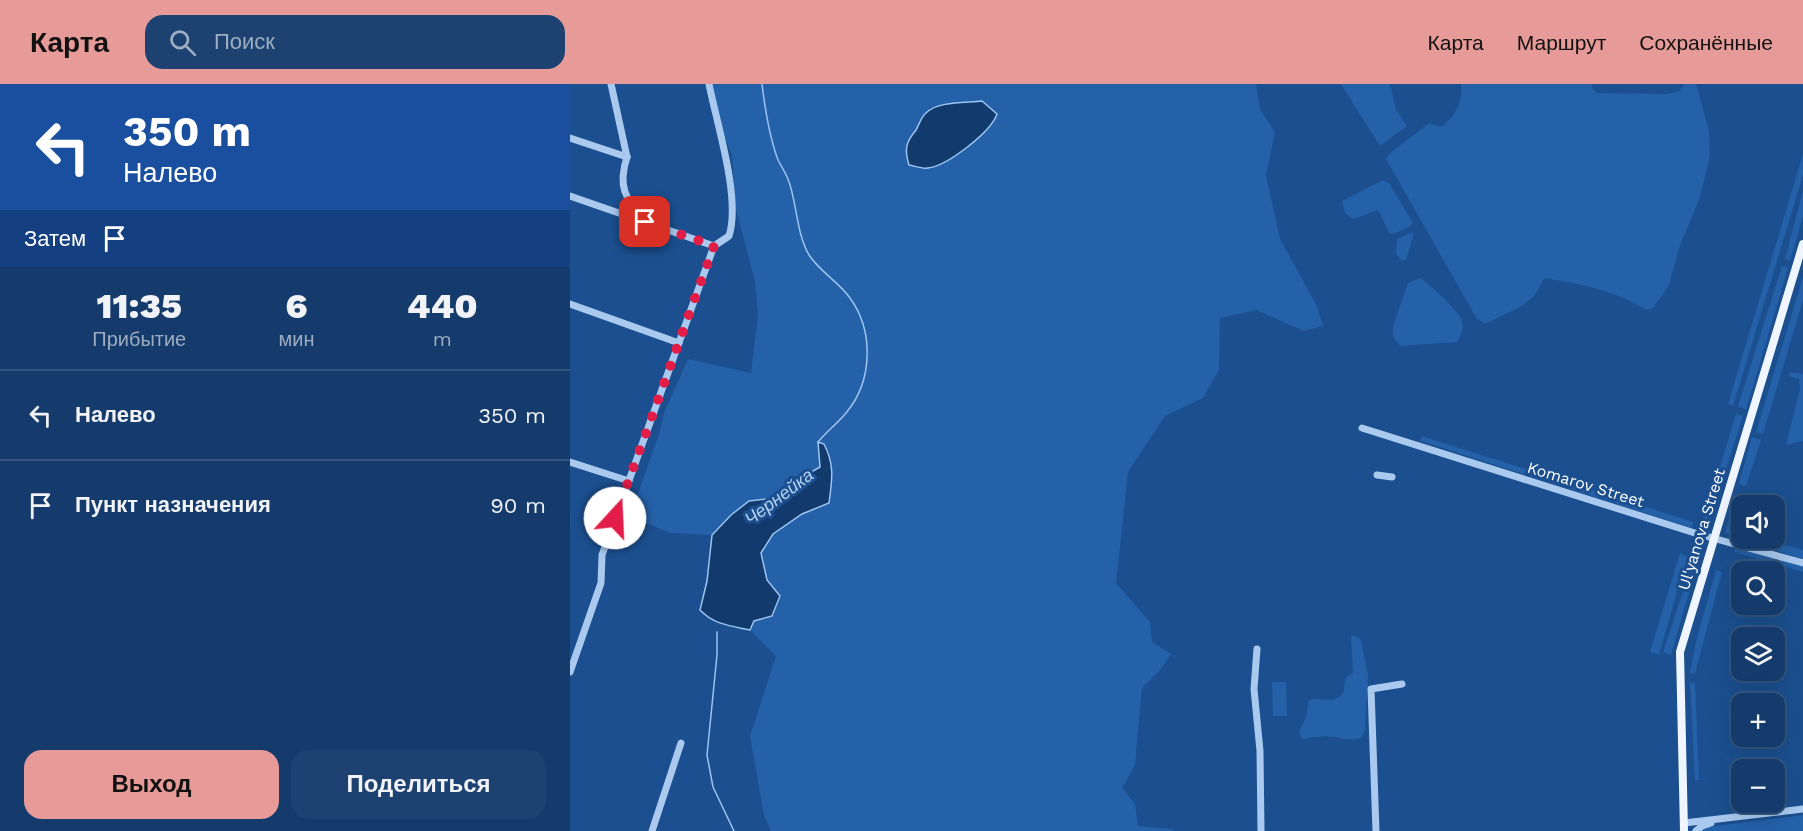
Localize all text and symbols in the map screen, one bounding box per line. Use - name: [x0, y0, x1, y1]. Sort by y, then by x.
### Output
- search box: [145, 15, 565, 69]
- text: Карта: [30, 26, 109, 59]
- icon: search: [166, 26, 199, 59]
- text: Поиск: [214, 29, 275, 54]
- text: Карта: [1428, 30, 1484, 55]
- text: Маршрут: [1517, 30, 1606, 55]
- text: Сохранённые: [1639, 30, 1773, 55]
- text: 350 m: [123, 107, 251, 156]
- icon: left: [24, 108, 102, 186]
- text: Налево: [123, 157, 217, 189]
- pin: [619, 196, 670, 247]
- icon: arrive: [628, 205, 661, 238]
- icon: arrive: [98, 222, 131, 255]
- text: Затем: [24, 226, 86, 251]
- text: 11:35: [96, 285, 182, 327]
- text: 6: [285, 285, 308, 327]
- text: 440: [407, 285, 478, 327]
- text: Прибытие: [92, 327, 186, 351]
- text: мин: [279, 327, 315, 351]
- text: m: [433, 327, 452, 351]
- icon: left: [24, 399, 57, 432]
- text: Налево: [75, 402, 156, 427]
- text: 350 m: [478, 403, 546, 428]
- street label: Komarov Street: [1525, 458, 1647, 511]
- water label: Чернейка: [740, 464, 817, 529]
- street label: Ul'yanova Street: [1674, 466, 1729, 592]
- position arrow: [583, 486, 647, 550]
- icon: arrive: [24, 489, 57, 522]
- text: Пункт назначения: [75, 492, 271, 517]
- text: 90 m: [490, 493, 546, 518]
- map controls: [1731, 495, 1785, 813]
- button: sound: [1731, 495, 1785, 549]
- button: search: [1731, 561, 1785, 615]
- button: layers: [1731, 627, 1785, 681]
- button: +: [1731, 693, 1785, 747]
- button: Выход: [24, 750, 279, 819]
- button: Поделиться: [291, 750, 546, 819]
- button: −: [1731, 759, 1785, 813]

